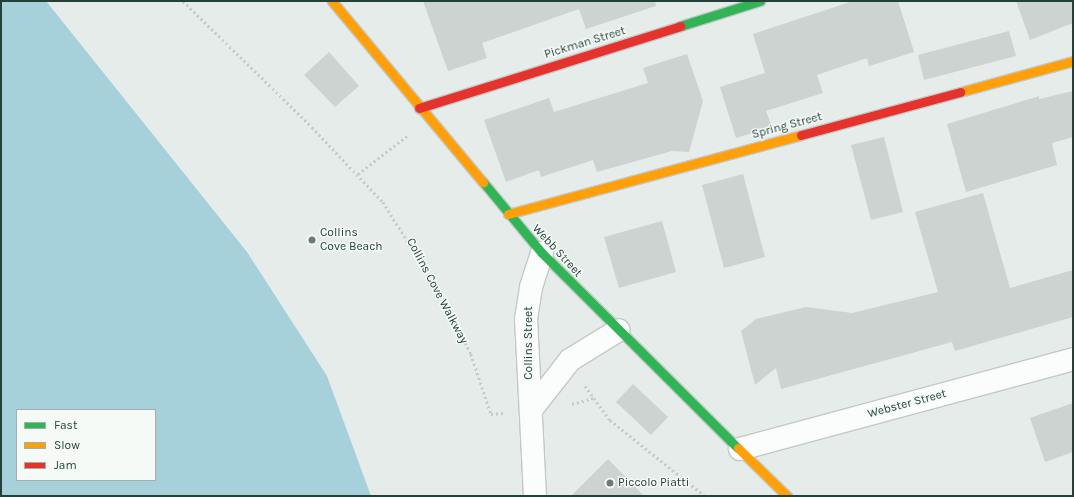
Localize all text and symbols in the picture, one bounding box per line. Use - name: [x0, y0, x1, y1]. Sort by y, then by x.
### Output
- street label: Pickman Street: [543, 24, 627, 62]
- street label: Spring Street: [750, 110, 824, 142]
- street label: Webb Street: [529, 222, 585, 280]
- place label: Collins Cove Beach: [320, 226, 383, 254]
- marker: Collins Cove Beach: [307, 235, 317, 245]
- street label: Collins Cove Walkway: [403, 236, 471, 346]
- street label: Collins Street: [522, 306, 536, 380]
- street label: Webster Street: [866, 387, 948, 421]
- legend: [16, 409, 156, 481]
- text: Fast: [54, 418, 77, 432]
- text: Slow: [54, 438, 80, 452]
- text: Jam: [54, 458, 77, 472]
- place label: Piccolo Piatti: [618, 476, 689, 490]
- marker: Piccolo Piatti: [605, 478, 615, 488]

